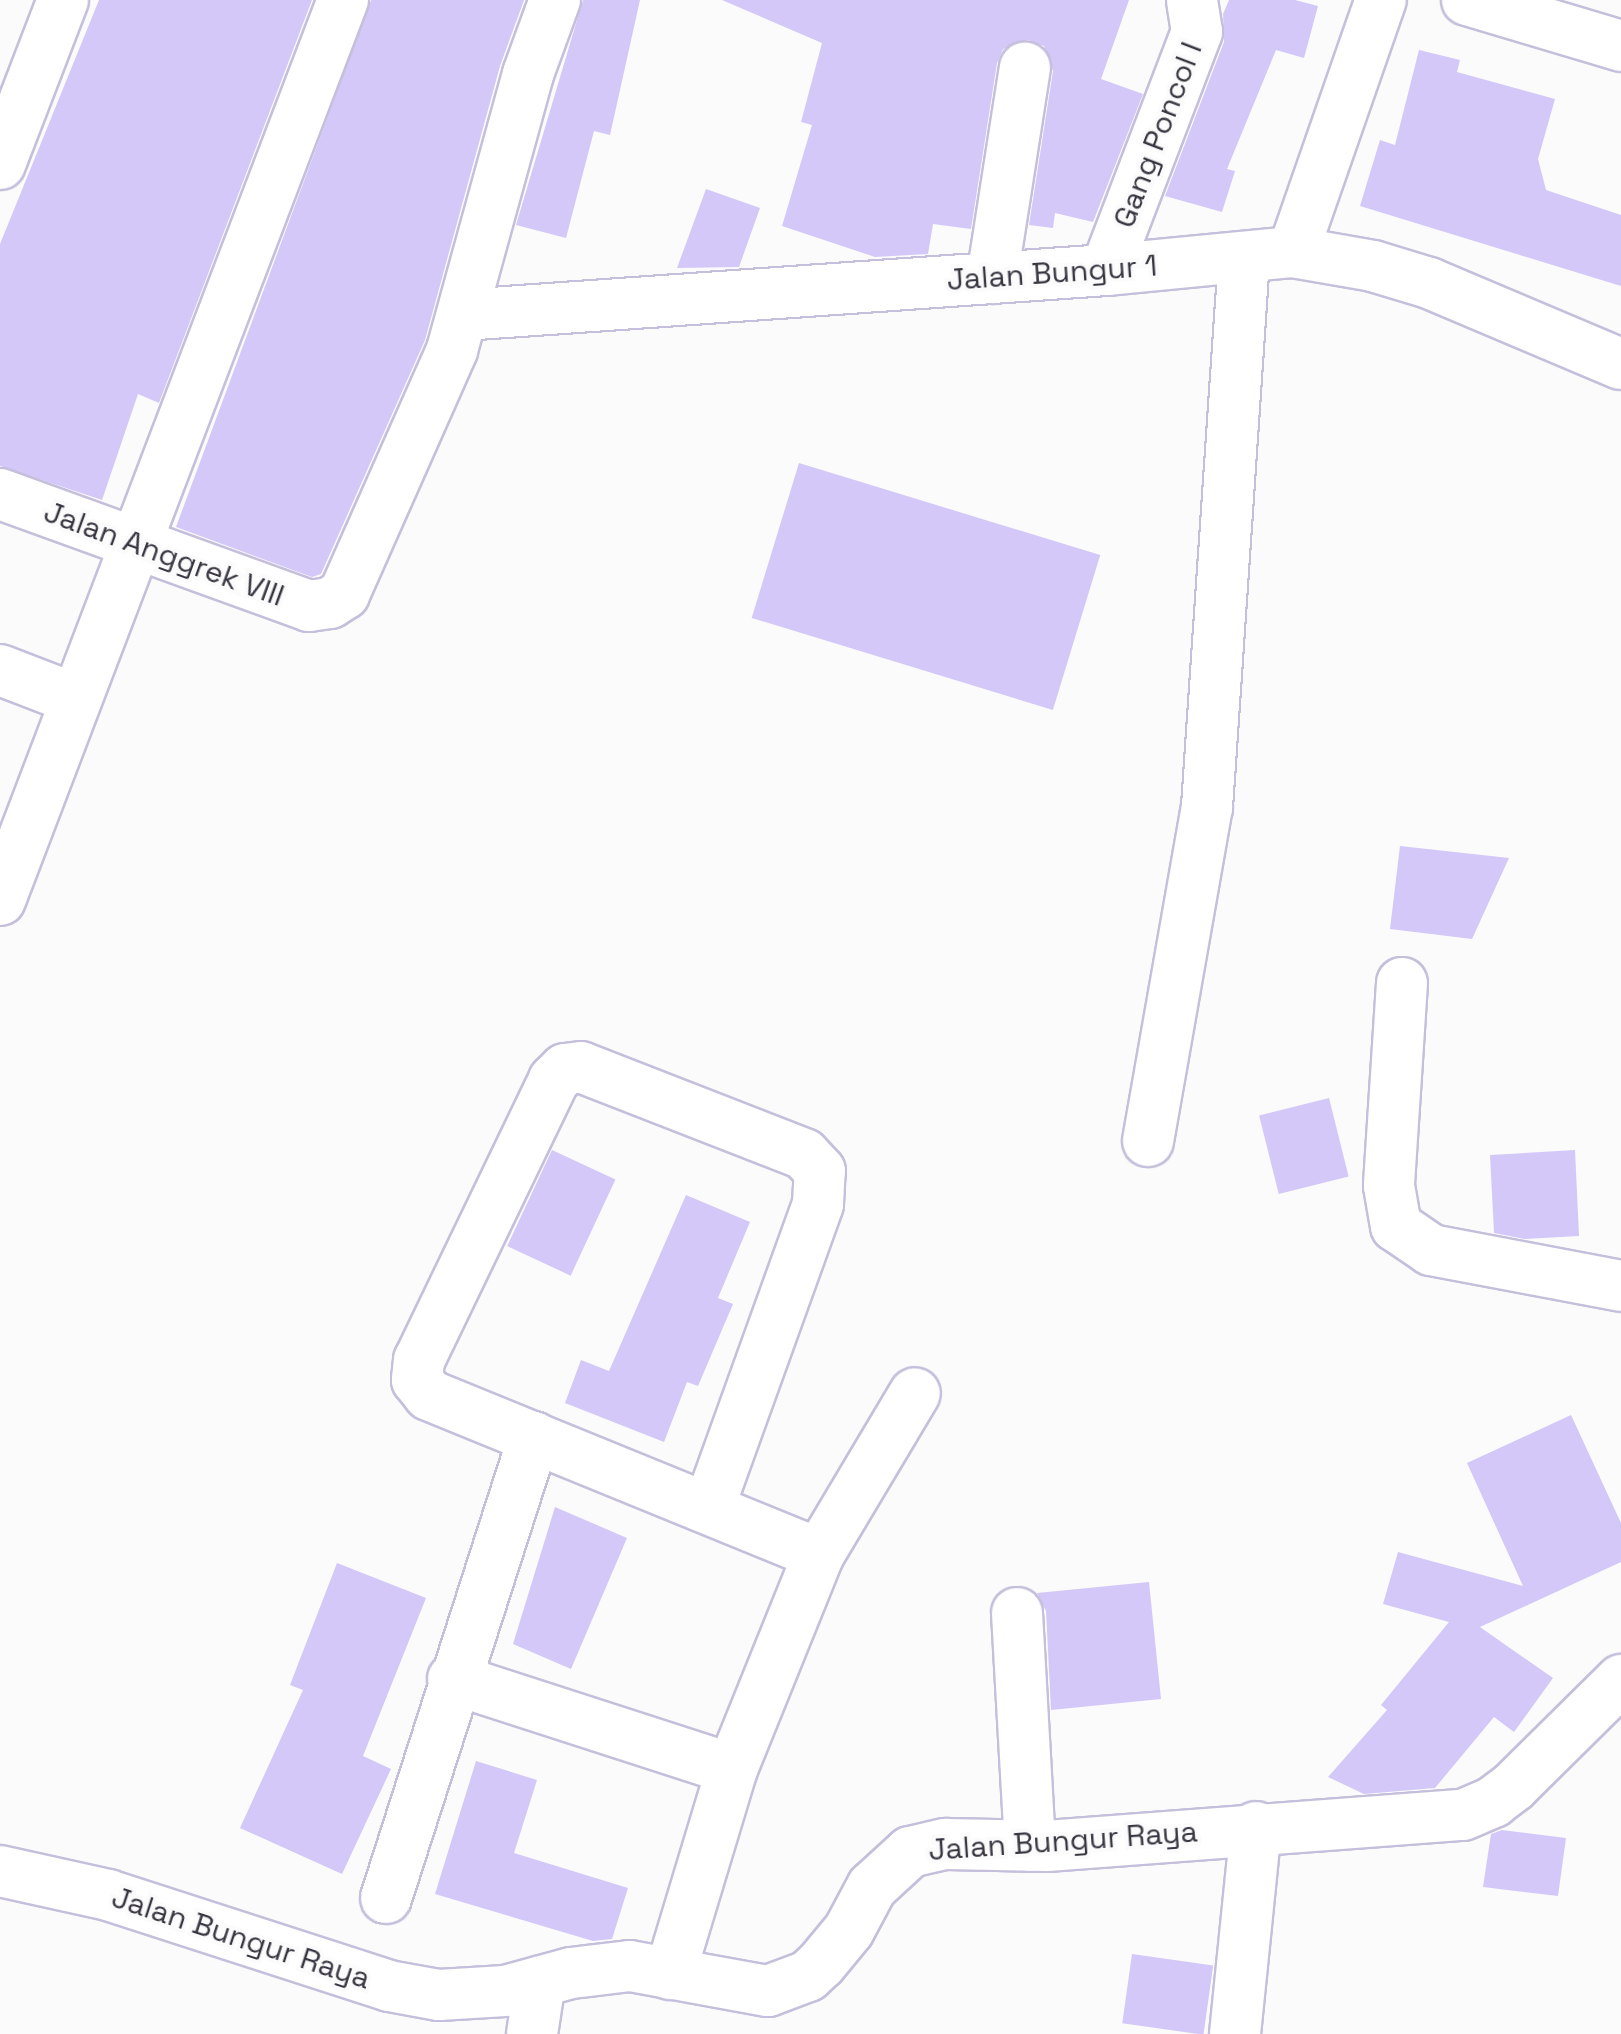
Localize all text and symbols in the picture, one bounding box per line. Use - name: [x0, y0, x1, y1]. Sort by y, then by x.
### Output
- street label: Gang Poncol I: [1106, 37, 1210, 233]
- street label: Jalan Bungur 1: [946, 248, 1158, 298]
- street label: Jalan Anggrek VIII: [39, 494, 289, 614]
- street label: Jalan Bungur Raya: [927, 1814, 1199, 1868]
- street label: Jalan Bungur Raya: [107, 1879, 375, 1997]

